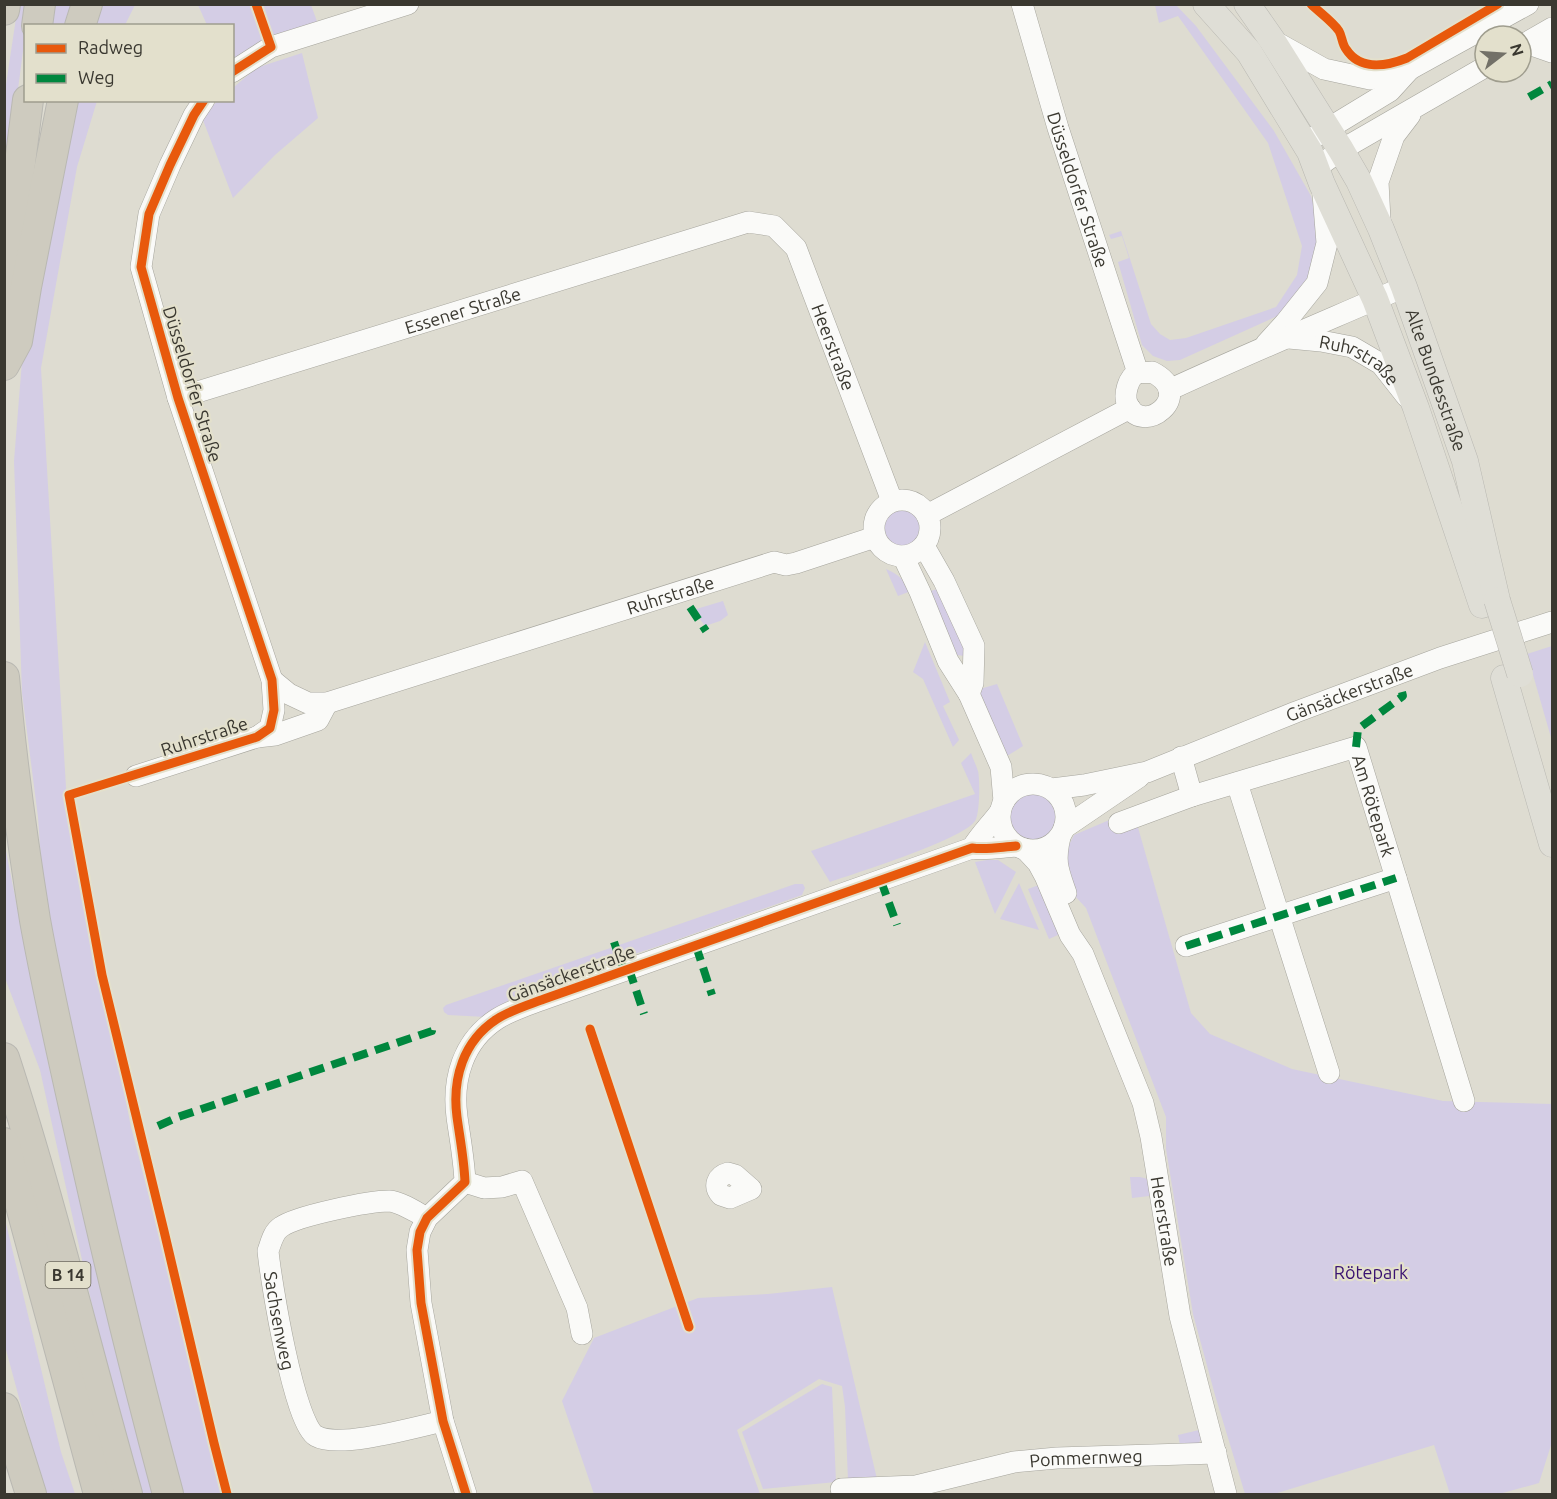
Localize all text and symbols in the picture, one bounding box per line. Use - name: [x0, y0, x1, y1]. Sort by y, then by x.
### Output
- legend: [24, 24, 234, 102]
- north arrow: [1473, 24, 1533, 84]
- text: Radweg: [78, 37, 143, 57]
- text: N: [1507, 41, 1528, 58]
- text: Weg: [78, 67, 115, 87]
- street label: Düsseldorfer Straße: [1044, 110, 1113, 270]
- street label: Essener Straße: [402, 283, 523, 337]
- street label: Heerstraße: [808, 301, 859, 393]
- street label: Düsseldorfer Straße: [160, 304, 226, 464]
- street label: Alte Bundesstraße: [1402, 306, 1471, 454]
- street label: Ruhrstraße: [1318, 331, 1404, 389]
- street label: Ruhrstraße: [624, 572, 716, 618]
- street label: Gänsäckerstraße: [1283, 659, 1416, 725]
- street label: Ruhrstraße: [158, 713, 250, 759]
- street label: Am Rötepark: [1349, 752, 1399, 859]
- street label: Gänsäckerstraße: [505, 941, 637, 1005]
- street label: Heerstraße: [1148, 1175, 1182, 1268]
- road number: B 14: [46, 1262, 90, 1288]
- park label: Rötepark: [1334, 1262, 1408, 1282]
- street label: Sachsenweg: [261, 1270, 299, 1372]
- street label: Pommernweg: [1028, 1445, 1143, 1471]

